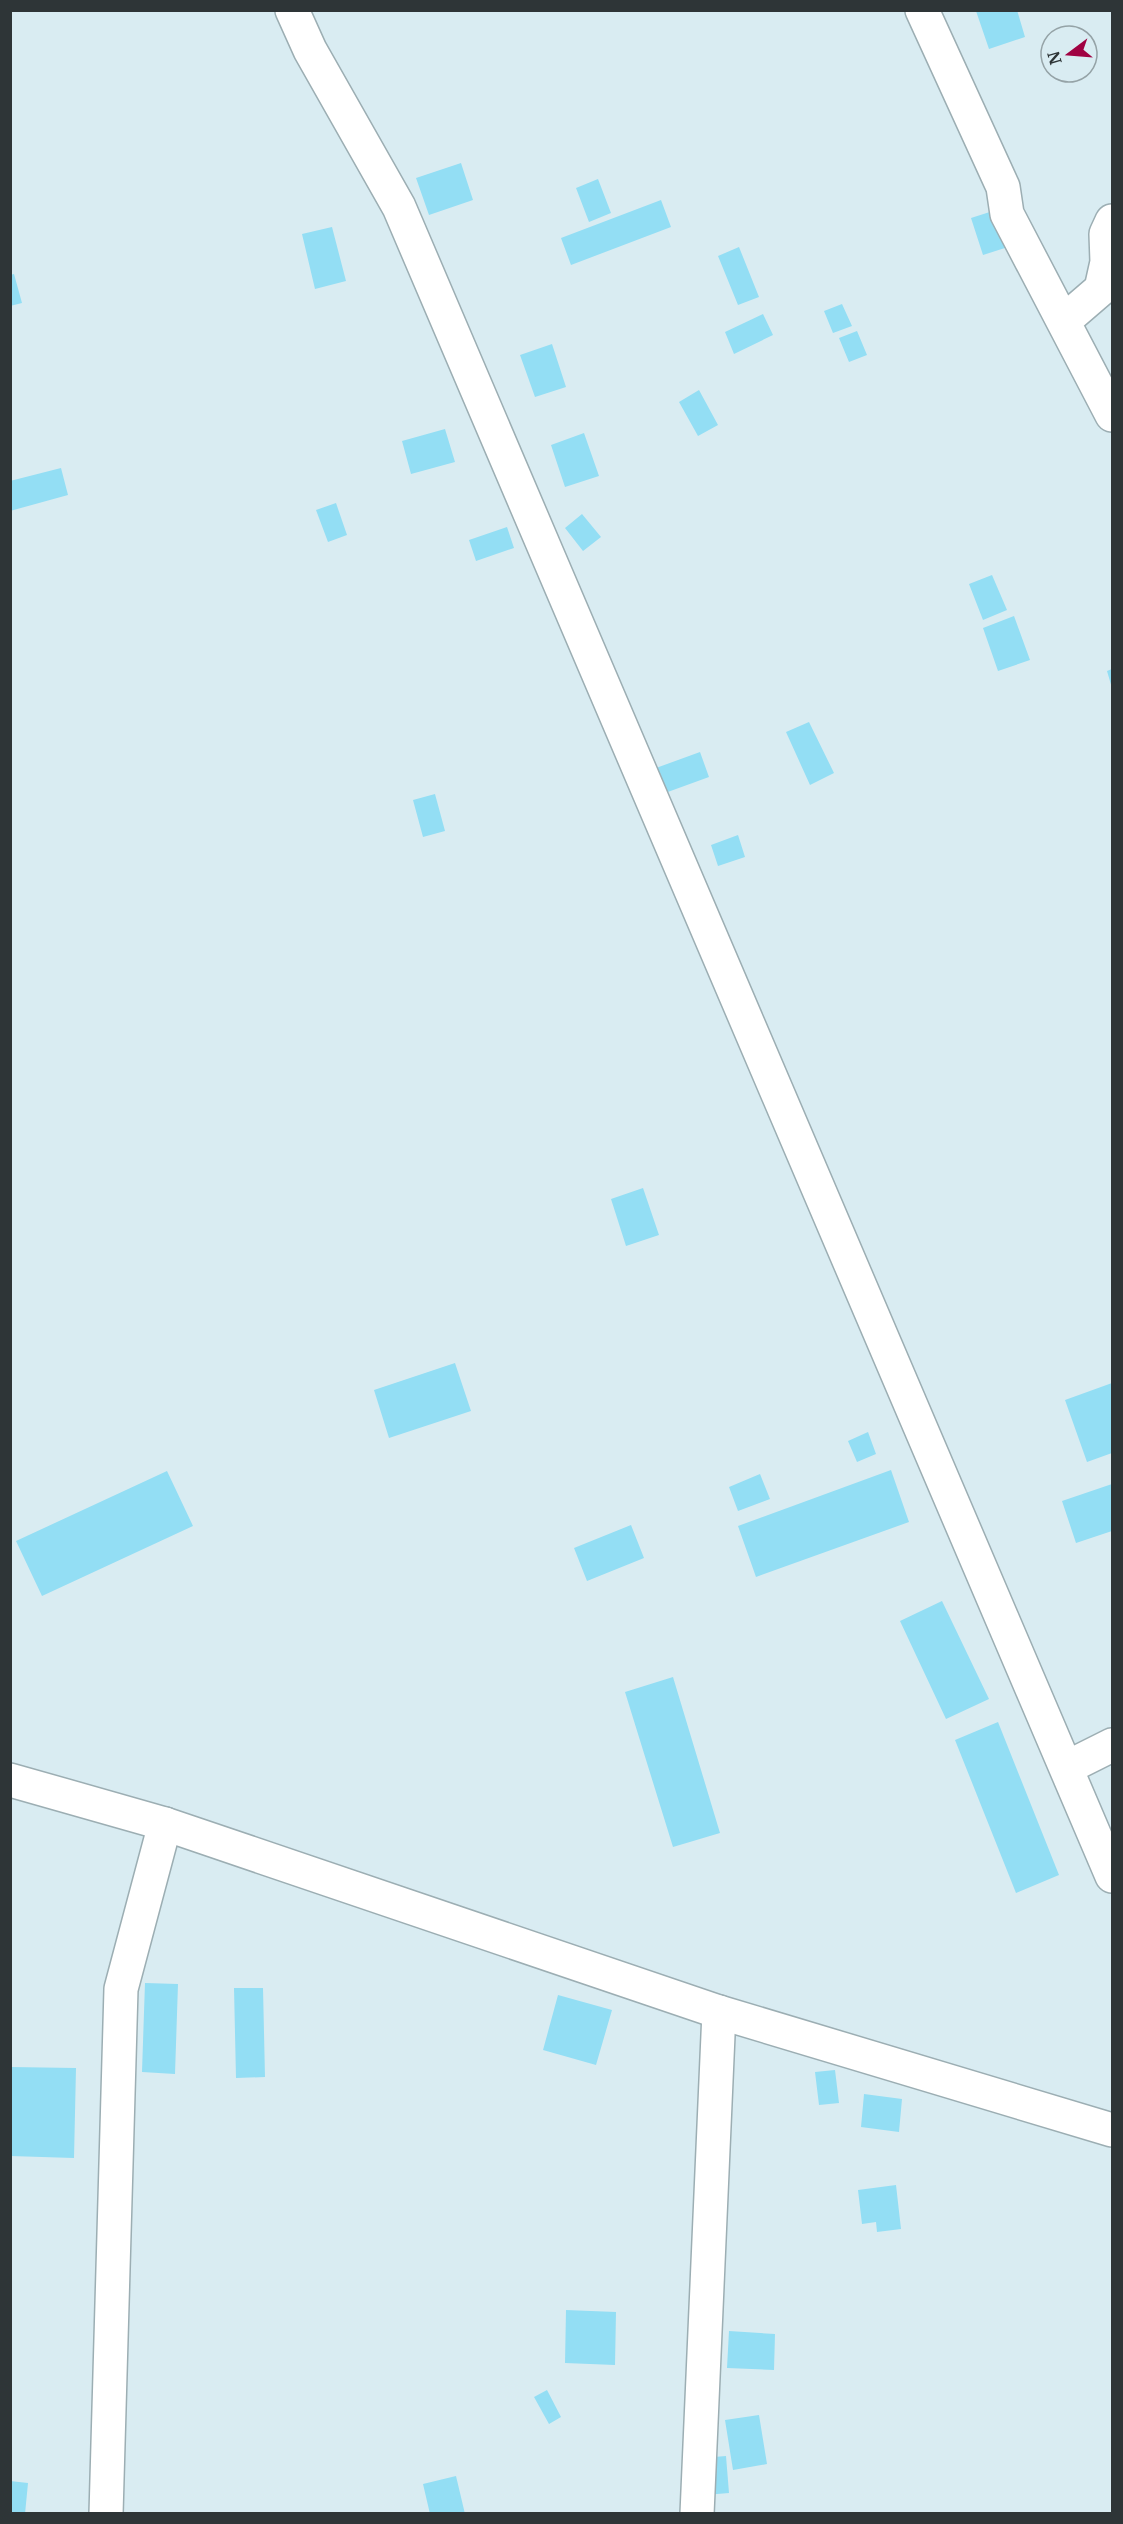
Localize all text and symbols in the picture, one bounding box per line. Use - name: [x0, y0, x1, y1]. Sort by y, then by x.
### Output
- north arrow: [1039, 24, 1099, 84]
- text: N: [1043, 49, 1066, 67]

